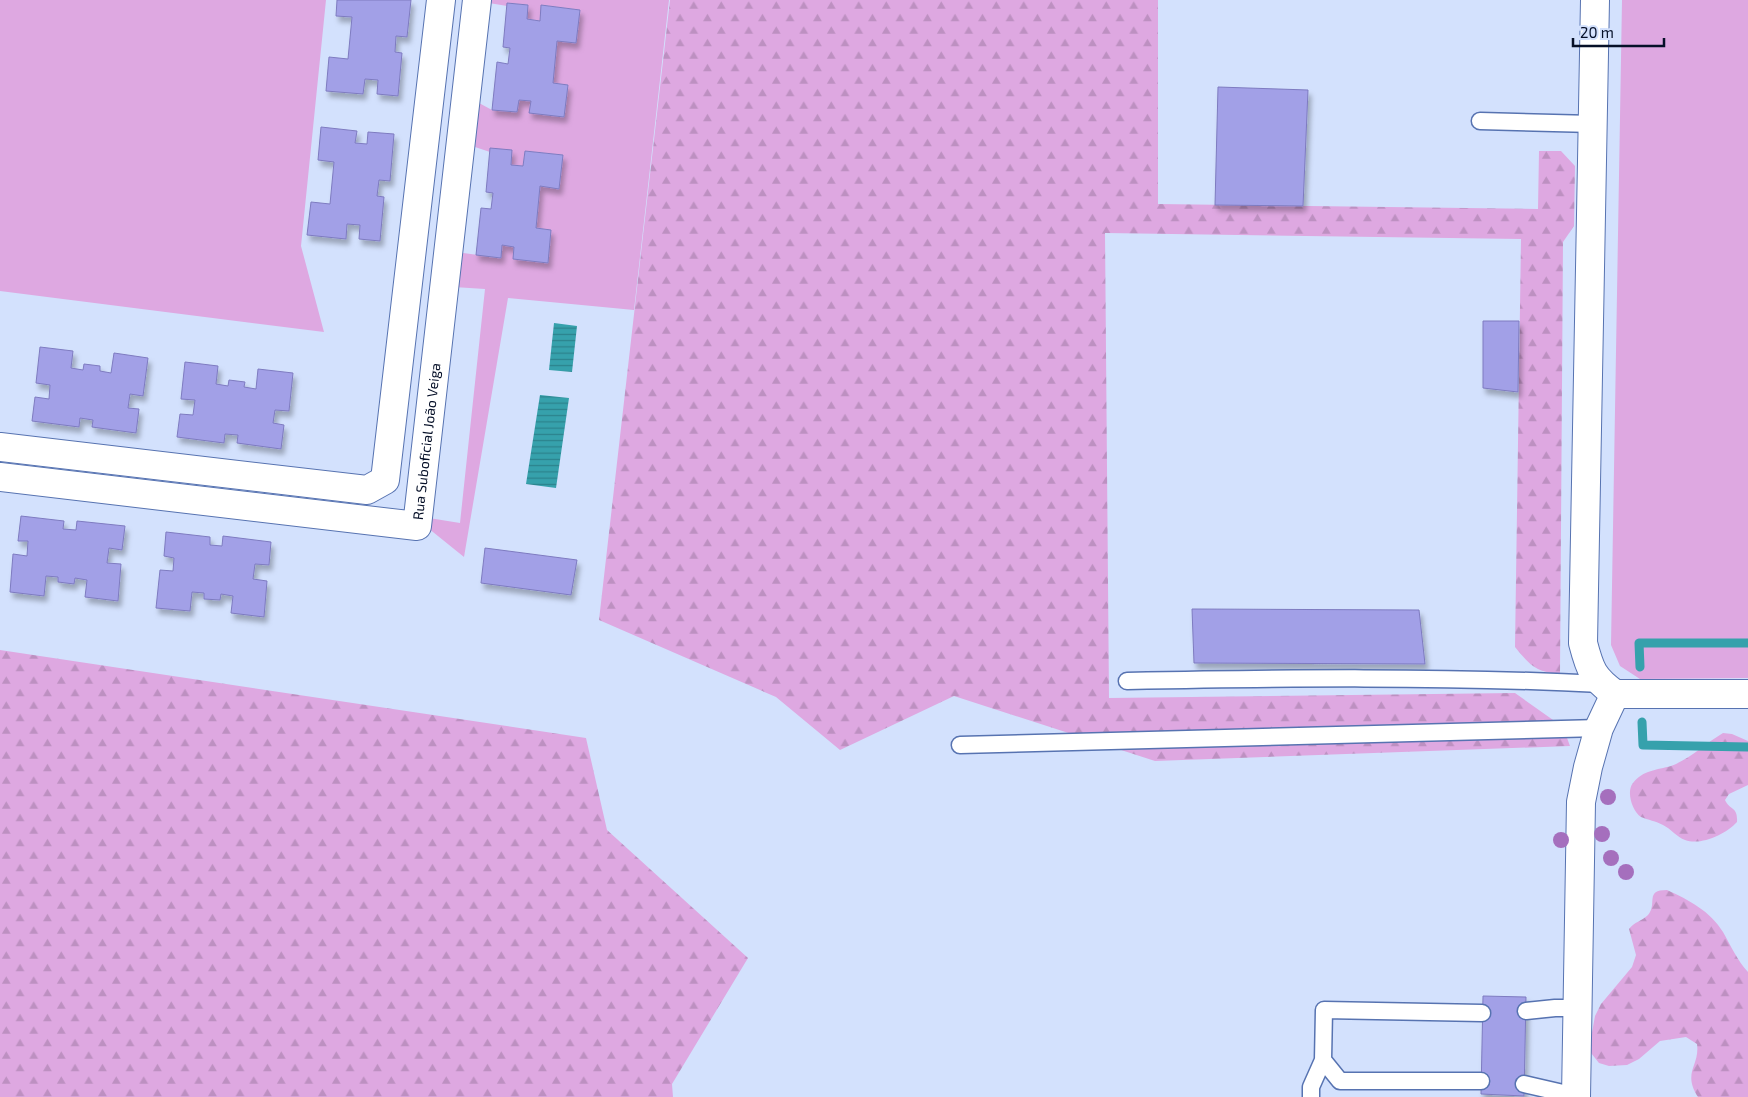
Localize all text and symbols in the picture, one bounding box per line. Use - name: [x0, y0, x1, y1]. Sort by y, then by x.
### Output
- scale bar: [1573, 15, 1664, 47]
- text: 20 m: [1580, 23, 1614, 41]
- street label: Rua Suboficial João Veiga: [409, 362, 444, 521]

